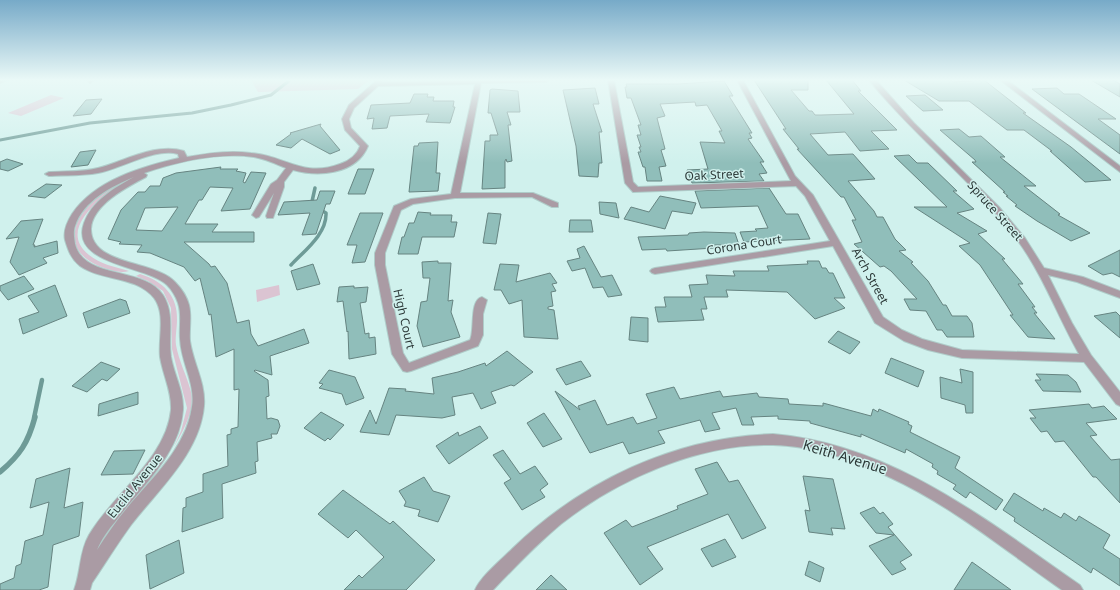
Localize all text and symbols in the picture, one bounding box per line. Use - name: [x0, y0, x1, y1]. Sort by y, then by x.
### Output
- street label: Oak Street: [684, 164, 745, 185]
- street label: Spruce Street: [964, 177, 1027, 245]
- street label: Corona Court: [705, 230, 783, 259]
- street label: Arch Street: [848, 244, 893, 308]
- street label: High Court: [389, 287, 420, 351]
- street label: Keith Avenue: [801, 435, 889, 478]
- street label: Euclid Avenue: [103, 450, 166, 522]

